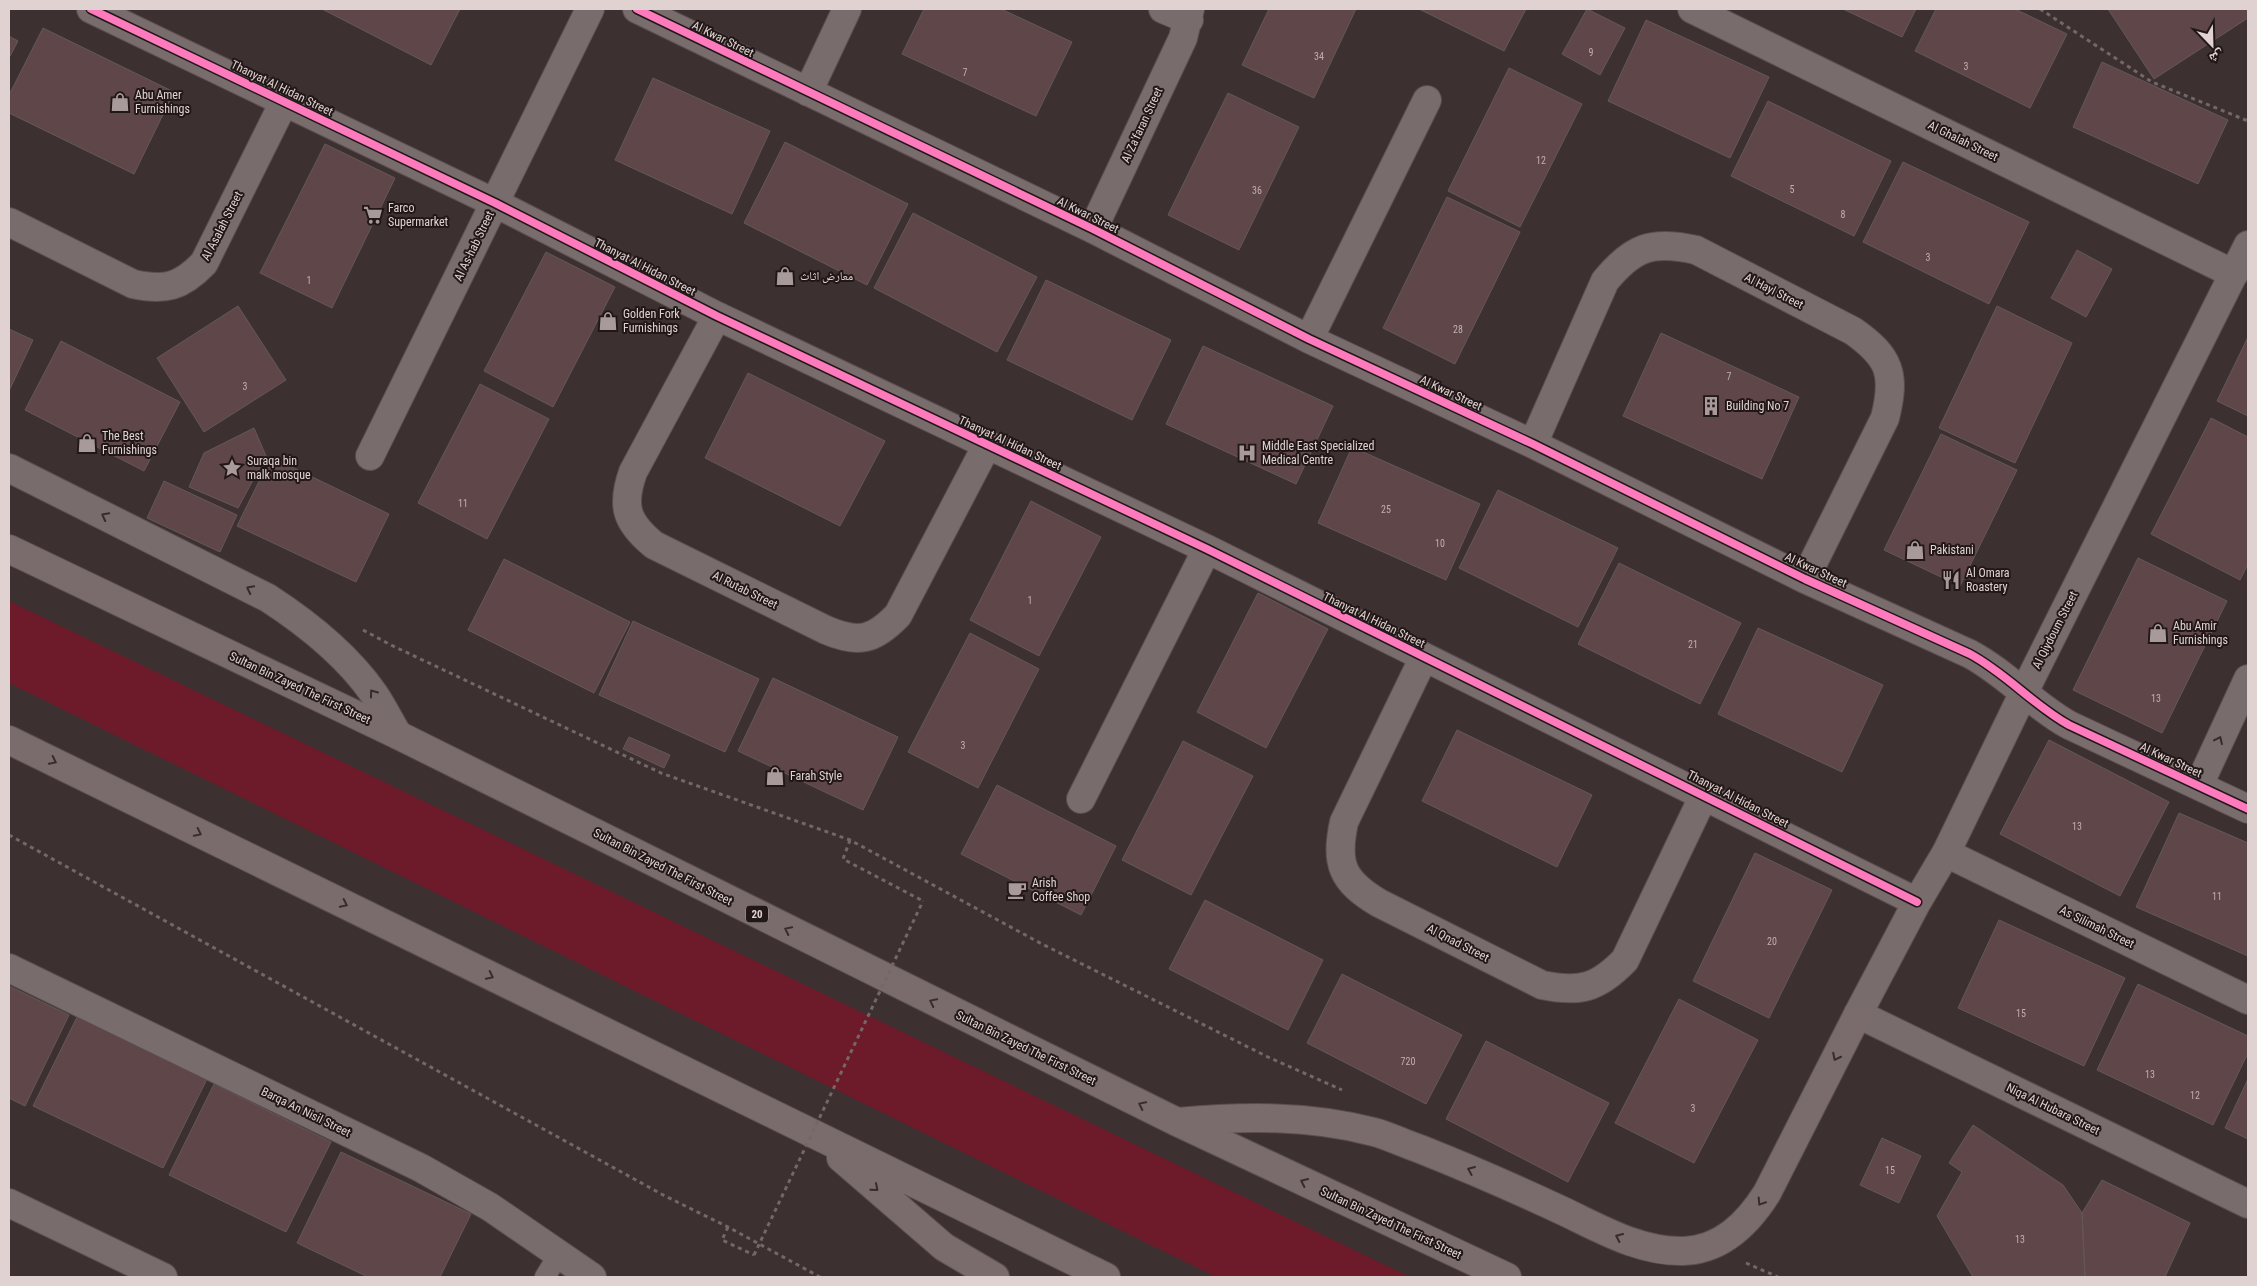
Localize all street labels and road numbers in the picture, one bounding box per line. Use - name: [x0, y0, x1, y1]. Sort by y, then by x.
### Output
- street label: Al Kwar Street: [690, 18, 756, 60]
- street label: Thanyat Al Hidan Street: [229, 57, 336, 119]
- street label: Al Za'faran Street: [1118, 85, 1166, 165]
- street label: Al Ghalah Street: [1926, 118, 2001, 164]
- street label: Al Asalah Street: [199, 189, 246, 263]
- street label: Al Kwar Street: [1055, 194, 1121, 236]
- street label: Al As-hab Street: [451, 208, 497, 283]
- street label: Thanyat Al Hidan Street: [592, 235, 698, 299]
- street label: Al Hayl Street: [1742, 270, 1806, 312]
- street label: Al Kwar Street: [1418, 373, 1485, 414]
- street label: Thanyat Al Hidan Street: [956, 413, 1064, 473]
- street label: Al Kwar Street: [1783, 550, 1850, 591]
- street label: Al Rutab Street: [710, 568, 780, 612]
- street label: Thanyat Al Hidan Street: [1321, 589, 1428, 651]
- street label: Al Qiydoum Street: [2029, 589, 2081, 671]
- street label: Sultan Bin Zayed The First Street: [227, 649, 373, 727]
- street label: Al Kwar Street: [2138, 740, 2205, 781]
- street label: Thanyat Al Hidan Street: [1685, 767, 1791, 831]
- street label: Sultan Bin Zayed The First Street: [591, 826, 735, 908]
- street label: As Silimah Street: [2057, 903, 2137, 951]
- road number: 20: [746, 906, 768, 922]
- street label: Al Qnad Street: [1425, 921, 1492, 965]
- street label: Sultan Bin Zayed The First Street: [954, 1008, 1099, 1088]
- street label: Niqa Al Hubara Street: [2004, 1080, 2102, 1138]
- street label: Barqa An Nisil Street: [259, 1084, 353, 1140]
- street label: Sultan Bin Zayed The First Street: [1318, 1184, 1464, 1262]

